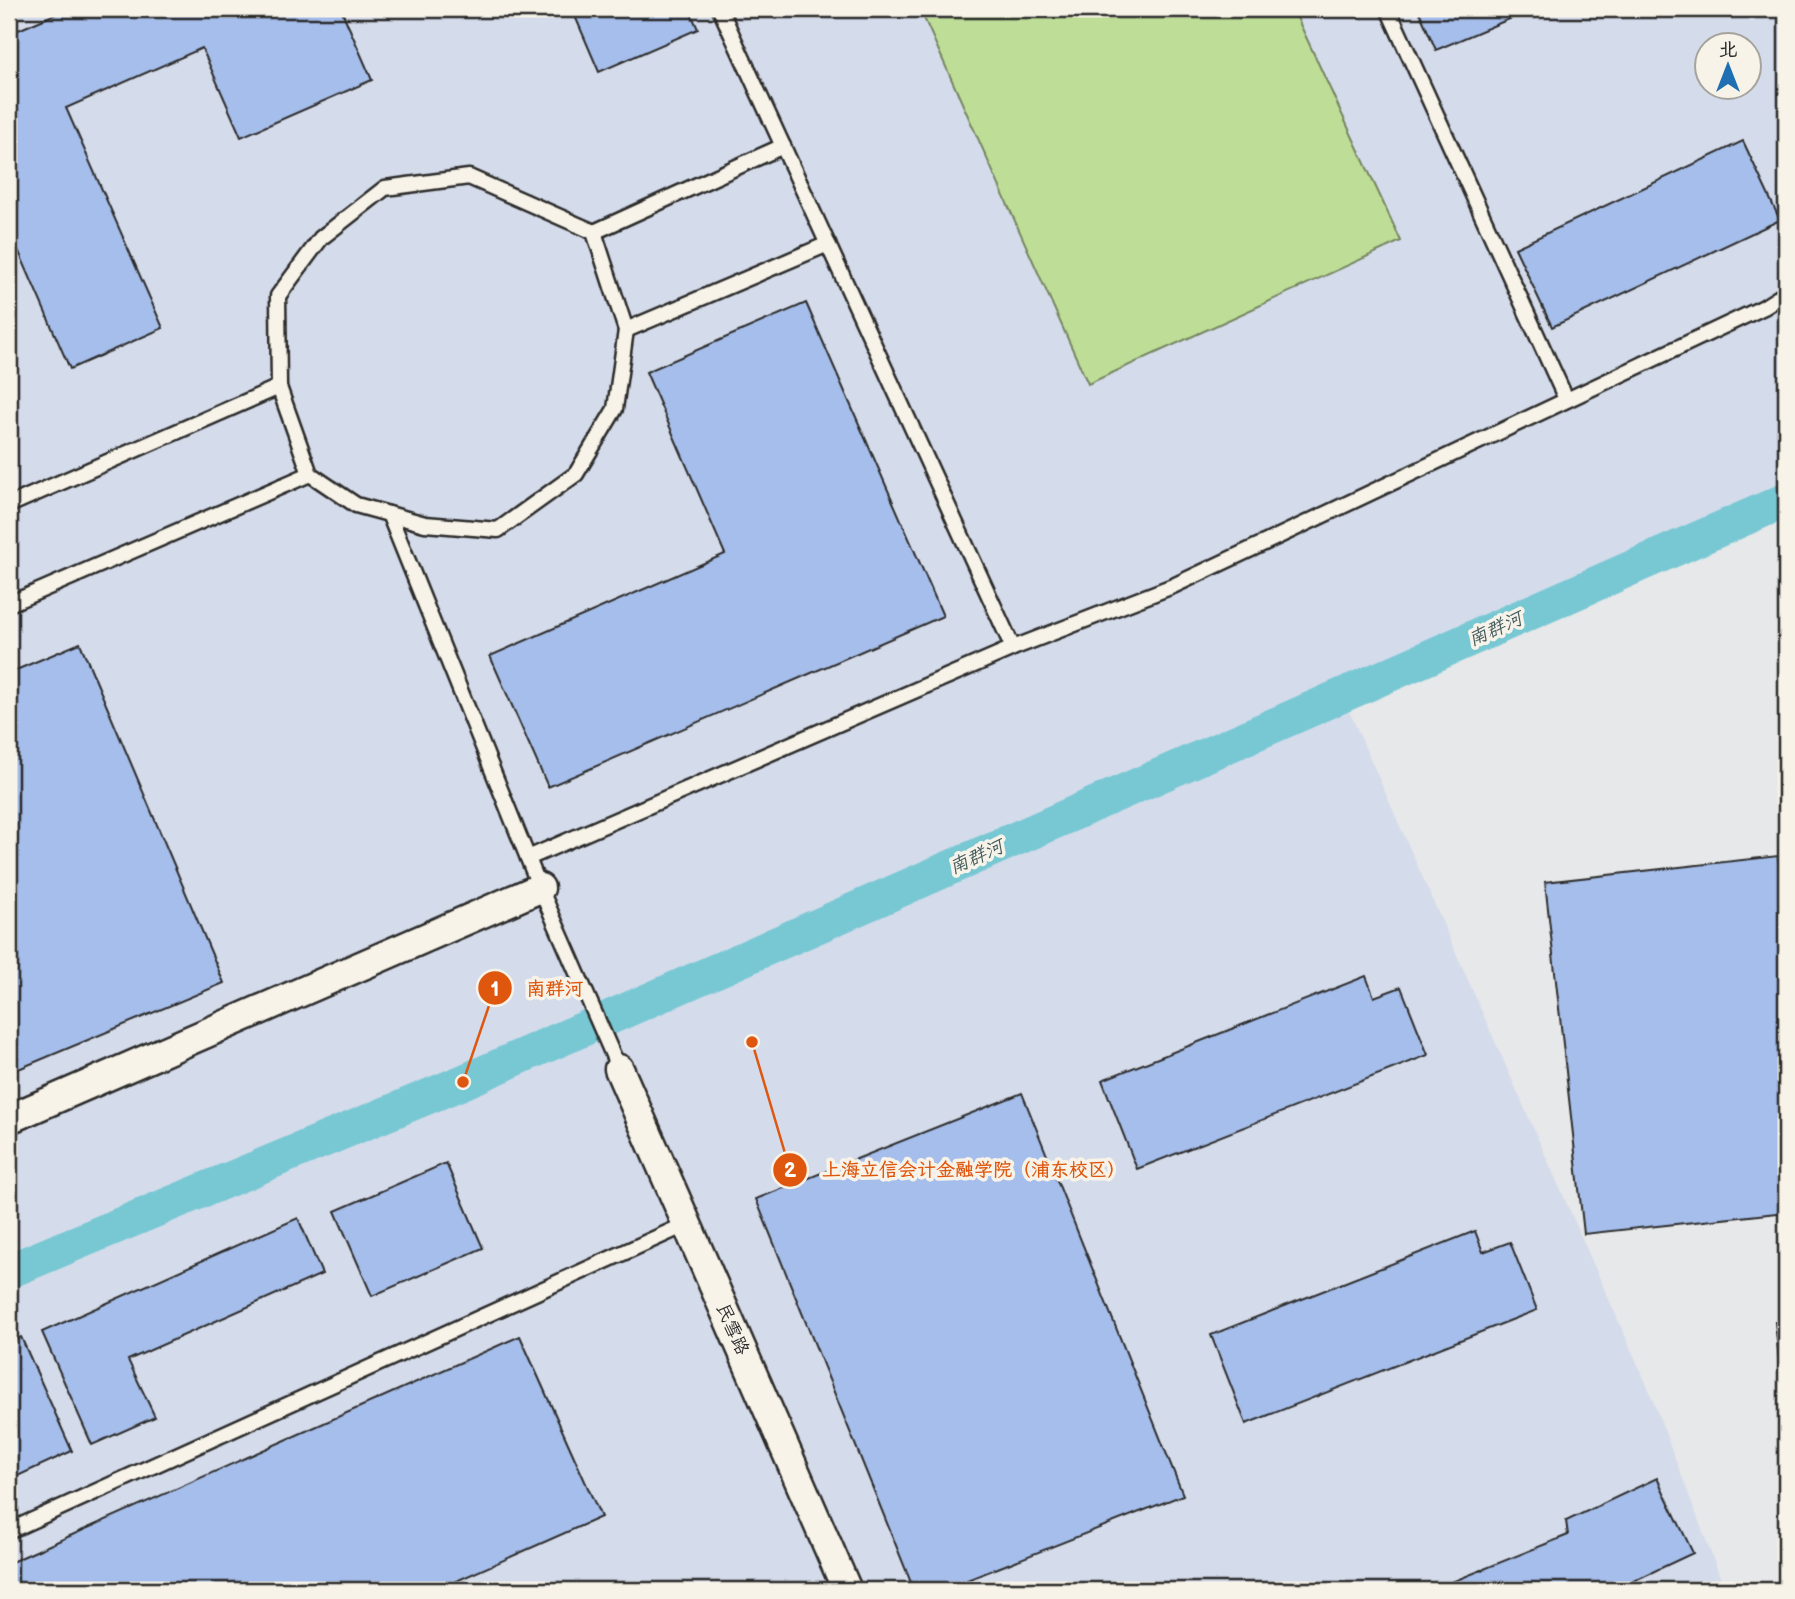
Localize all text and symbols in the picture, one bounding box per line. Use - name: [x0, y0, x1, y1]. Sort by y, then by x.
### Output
- north arrow: [1694, 32, 1764, 102]
- text: 北: [1718, 39, 1738, 62]
- water label: 南群河: [1465, 606, 1529, 651]
- water label: 南群河: [946, 834, 1010, 879]
- callout: 南群河: [477, 968, 597, 1008]
- text: 1: [491, 977, 499, 1002]
- text: 南群河: [526, 978, 584, 1001]
- callout: 上海立信会计金融学院（浦东校区）: [773, 1150, 1140, 1190]
- text: 2: [784, 1158, 797, 1183]
- text: 上海立信会计金融学院（浦东校区）: [822, 1159, 1126, 1182]
- street label: 民雪路: [712, 1300, 753, 1358]

